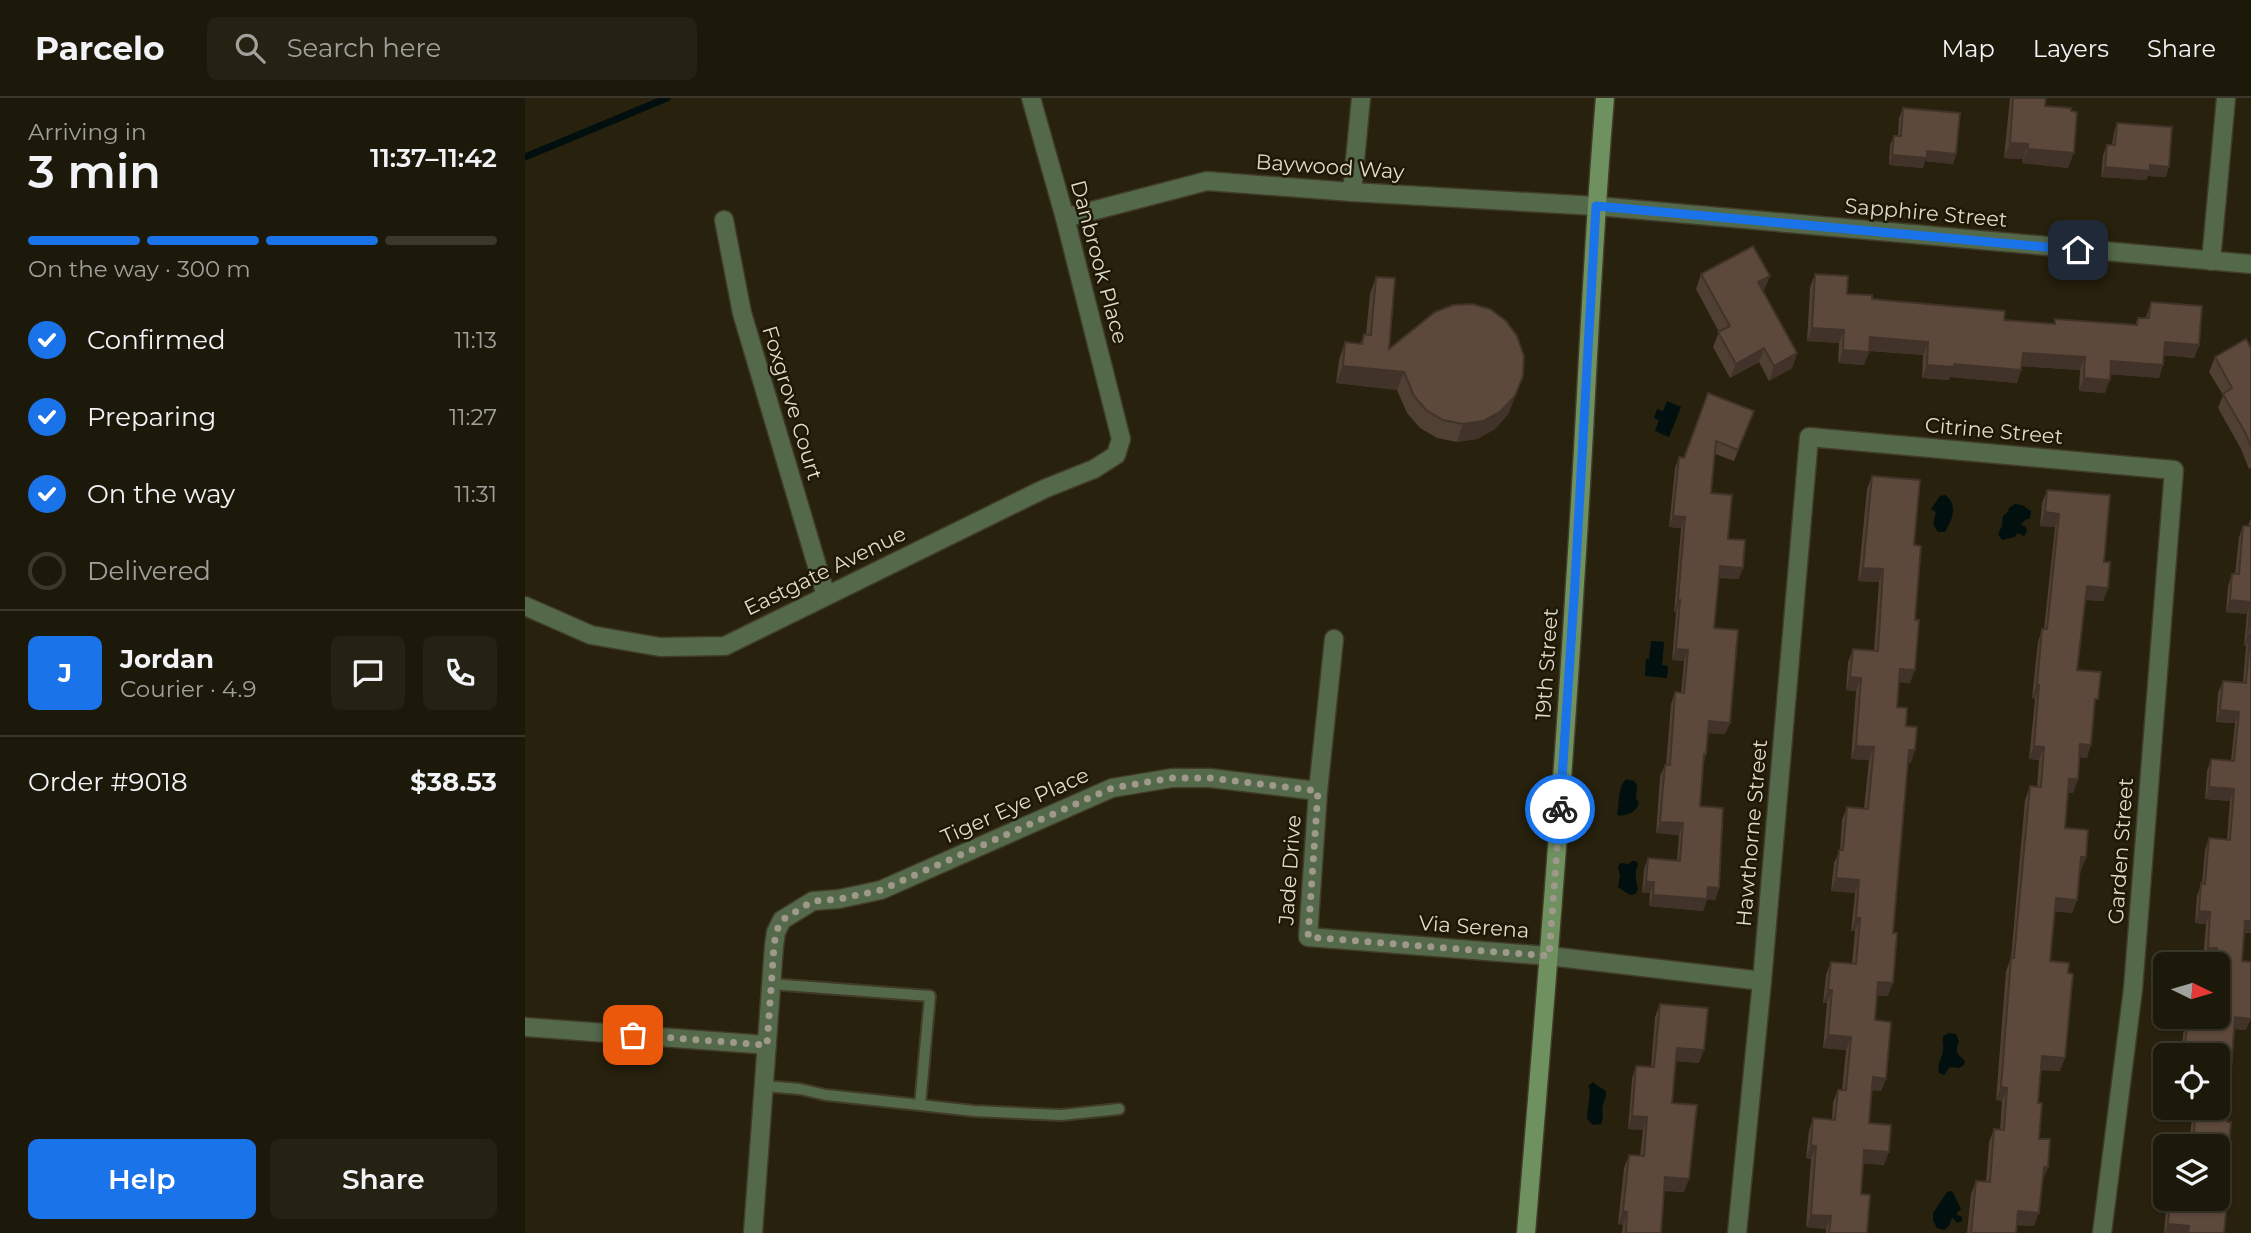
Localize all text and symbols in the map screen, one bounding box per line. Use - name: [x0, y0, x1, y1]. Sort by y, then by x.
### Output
- search box: [207, 17, 697, 80]
- text: Parcelo: [35, 28, 165, 68]
- icon: search: [231, 29, 269, 67]
- text: Search here: [287, 32, 441, 64]
- text: Map: [1941, 34, 1995, 63]
- text: Layers: [2033, 34, 2109, 63]
- text: Share: [2147, 34, 2216, 63]
- text: Arriving in: [28, 118, 147, 146]
- text: 11:37–11:42: [370, 142, 497, 174]
- text: 3 min: [28, 143, 161, 200]
- street label: Baywood Way: [1255, 149, 1406, 184]
- street label: Danbrook Place: [1066, 177, 1133, 346]
- street label: Sapphire Street: [1844, 193, 2009, 232]
- pin: [2048, 220, 2108, 280]
- icon: home: [2059, 231, 2097, 269]
- text: On the way · 300 m: [28, 255, 251, 283]
- icon: check: [28, 321, 66, 359]
- street label: Foxgrove Court: [757, 323, 828, 483]
- text: Confirmed: [87, 324, 226, 356]
- text: 11:13: [454, 326, 497, 354]
- icon: check: [28, 398, 66, 436]
- text: Preparing: [87, 401, 216, 433]
- text: 11:27: [449, 403, 497, 431]
- street label: Citrine Street: [1924, 412, 2064, 449]
- icon: check: [28, 475, 66, 513]
- text: On the way: [87, 478, 235, 510]
- text: 11:31: [454, 480, 497, 508]
- street label: Eastgate Avenue: [740, 521, 910, 621]
- text: Delivered: [87, 555, 211, 587]
- street label: 19th Street: [1530, 607, 1563, 721]
- button: chat: [331, 636, 405, 710]
- button: phone: [423, 636, 497, 710]
- text: Jordan: [120, 643, 214, 675]
- text: J: [58, 657, 72, 689]
- text: Courier · 4.9: [120, 675, 256, 703]
- street label: Hawthorne Street: [1731, 738, 1772, 928]
- street label: Tiger Eye Place: [937, 762, 1093, 849]
- text: Order #9018: [28, 766, 188, 798]
- text: $38.53: [410, 766, 497, 798]
- courier: [1525, 774, 1595, 844]
- street label: Garden Street: [2103, 777, 2138, 925]
- icon: bike: [1541, 790, 1579, 828]
- street label: Jade Drive: [1273, 814, 1306, 927]
- street label: Via Serena: [1418, 910, 1530, 943]
- north arrow: [2153, 952, 2229, 1029]
- map controls: [2153, 952, 2230, 1211]
- pin: [603, 1005, 663, 1065]
- icon: bag: [614, 1016, 652, 1054]
- button: locate: [2153, 1043, 2230, 1120]
- button: layers: [2153, 1134, 2230, 1211]
- button: Help: [28, 1139, 256, 1219]
- button: Share: [270, 1139, 497, 1219]

